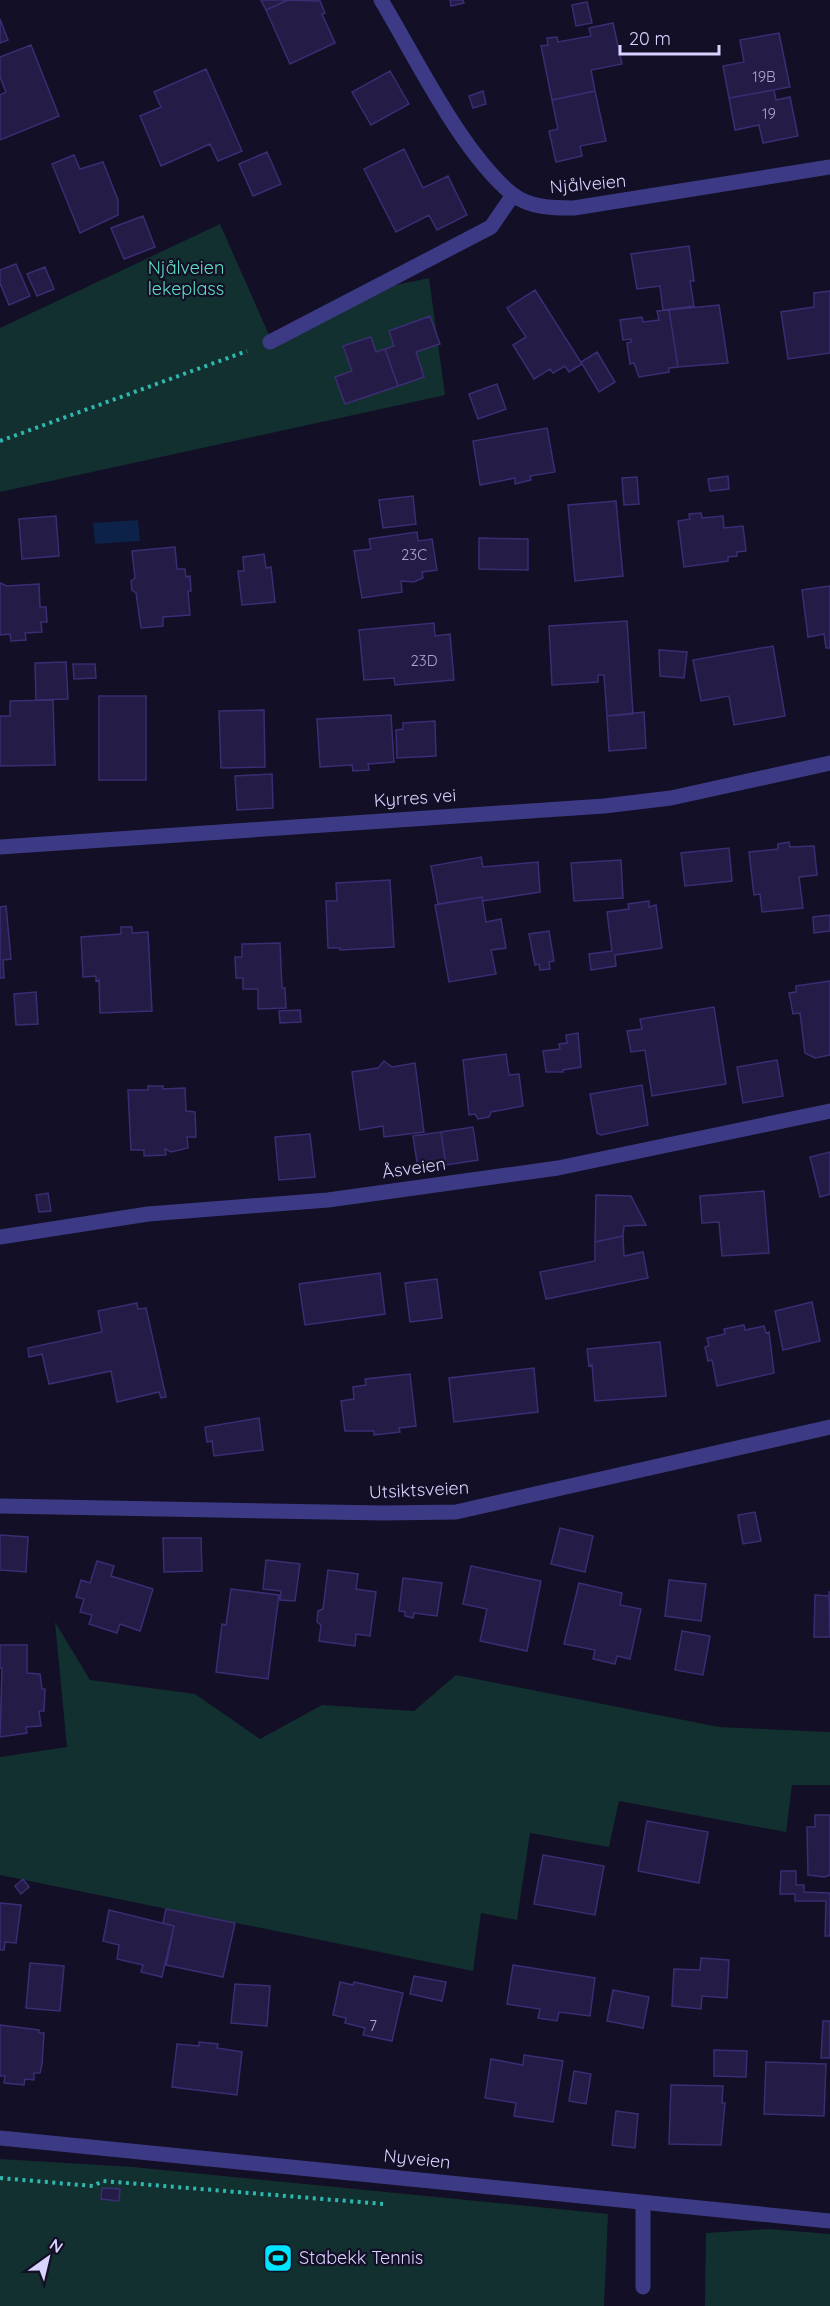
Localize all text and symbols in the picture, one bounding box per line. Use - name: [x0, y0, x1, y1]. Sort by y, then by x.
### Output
- scale bar: [620, 18, 719, 56]
- text: 20 m: [629, 27, 671, 50]
- house number: 19B: [752, 67, 776, 86]
- house number: 19: [762, 104, 776, 123]
- street label: Njålveien: [549, 169, 627, 198]
- park label: Njålveien lekeplass: [148, 256, 224, 300]
- house number: 23C: [401, 545, 427, 564]
- house number: 23D: [411, 651, 438, 670]
- street label: Kyrres vei: [373, 783, 457, 812]
- street label: Åsveien: [381, 1152, 447, 1183]
- street label: Utsiktsveien: [368, 1475, 470, 1504]
- house number: 7: [369, 2016, 377, 2035]
- street label: Nyveien: [382, 2144, 452, 2173]
- north arrow: [18, 2228, 78, 2288]
- text: N: [46, 2234, 67, 2257]
- sports icon: Stabekk Tennis: [262, 2242, 294, 2274]
- place label: Stabekk Tennis: [299, 2246, 423, 2269]

